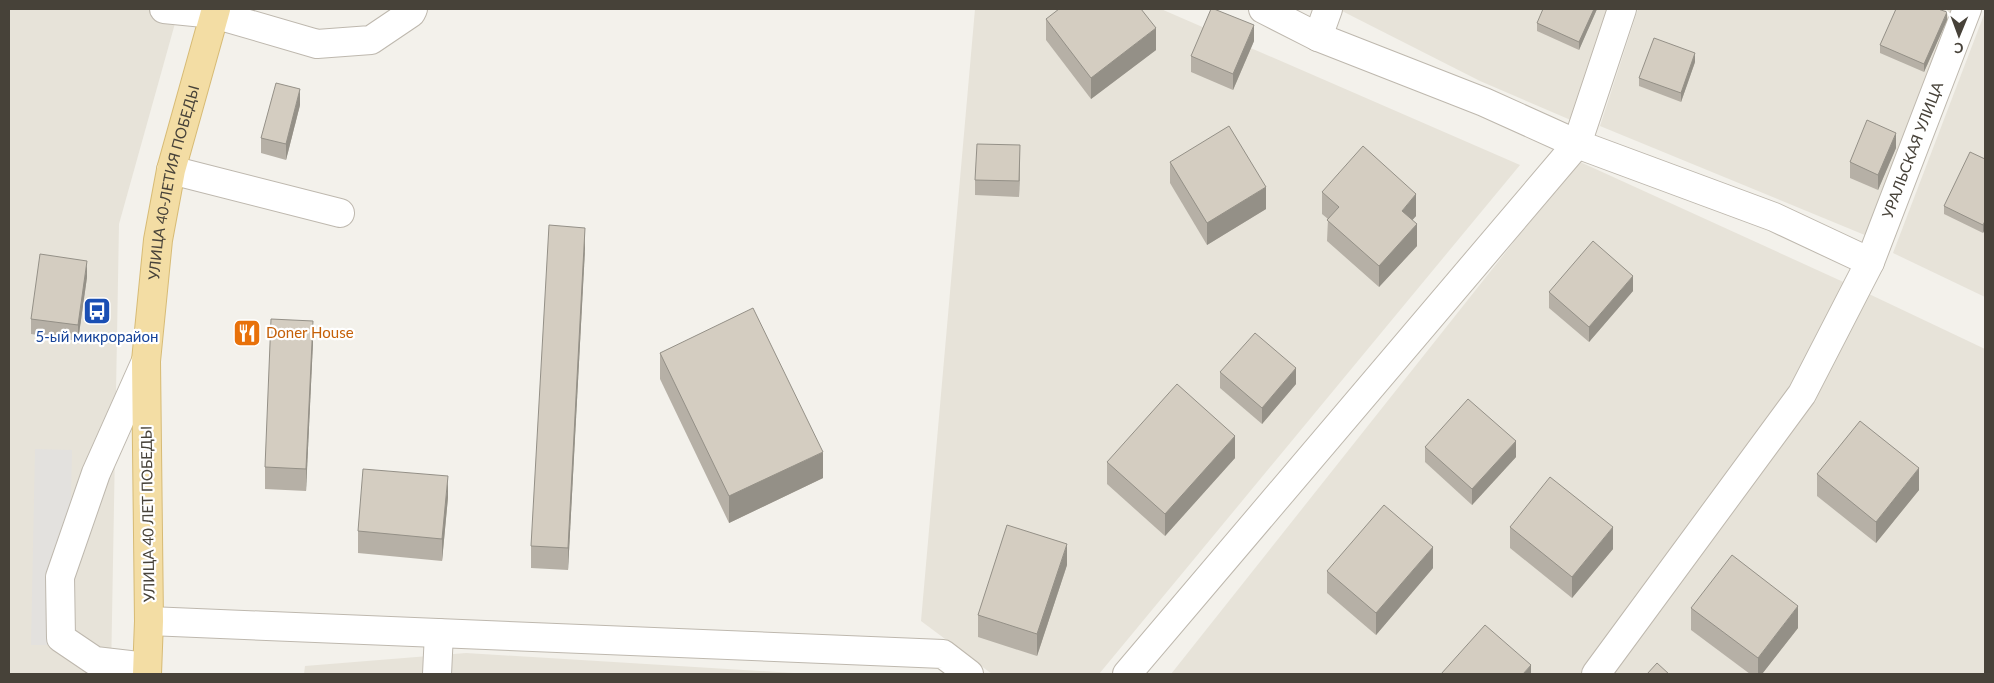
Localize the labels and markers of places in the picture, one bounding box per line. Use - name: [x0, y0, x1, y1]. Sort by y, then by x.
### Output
- bus stop icon: 5-ый микрорайон: [82, 296, 112, 326]
- restaurant icon: Doner House: [232, 318, 262, 348]
- place label: Doner House: [266, 323, 354, 341]
- place label: 5-ый микрорайон: [36, 327, 158, 345]

